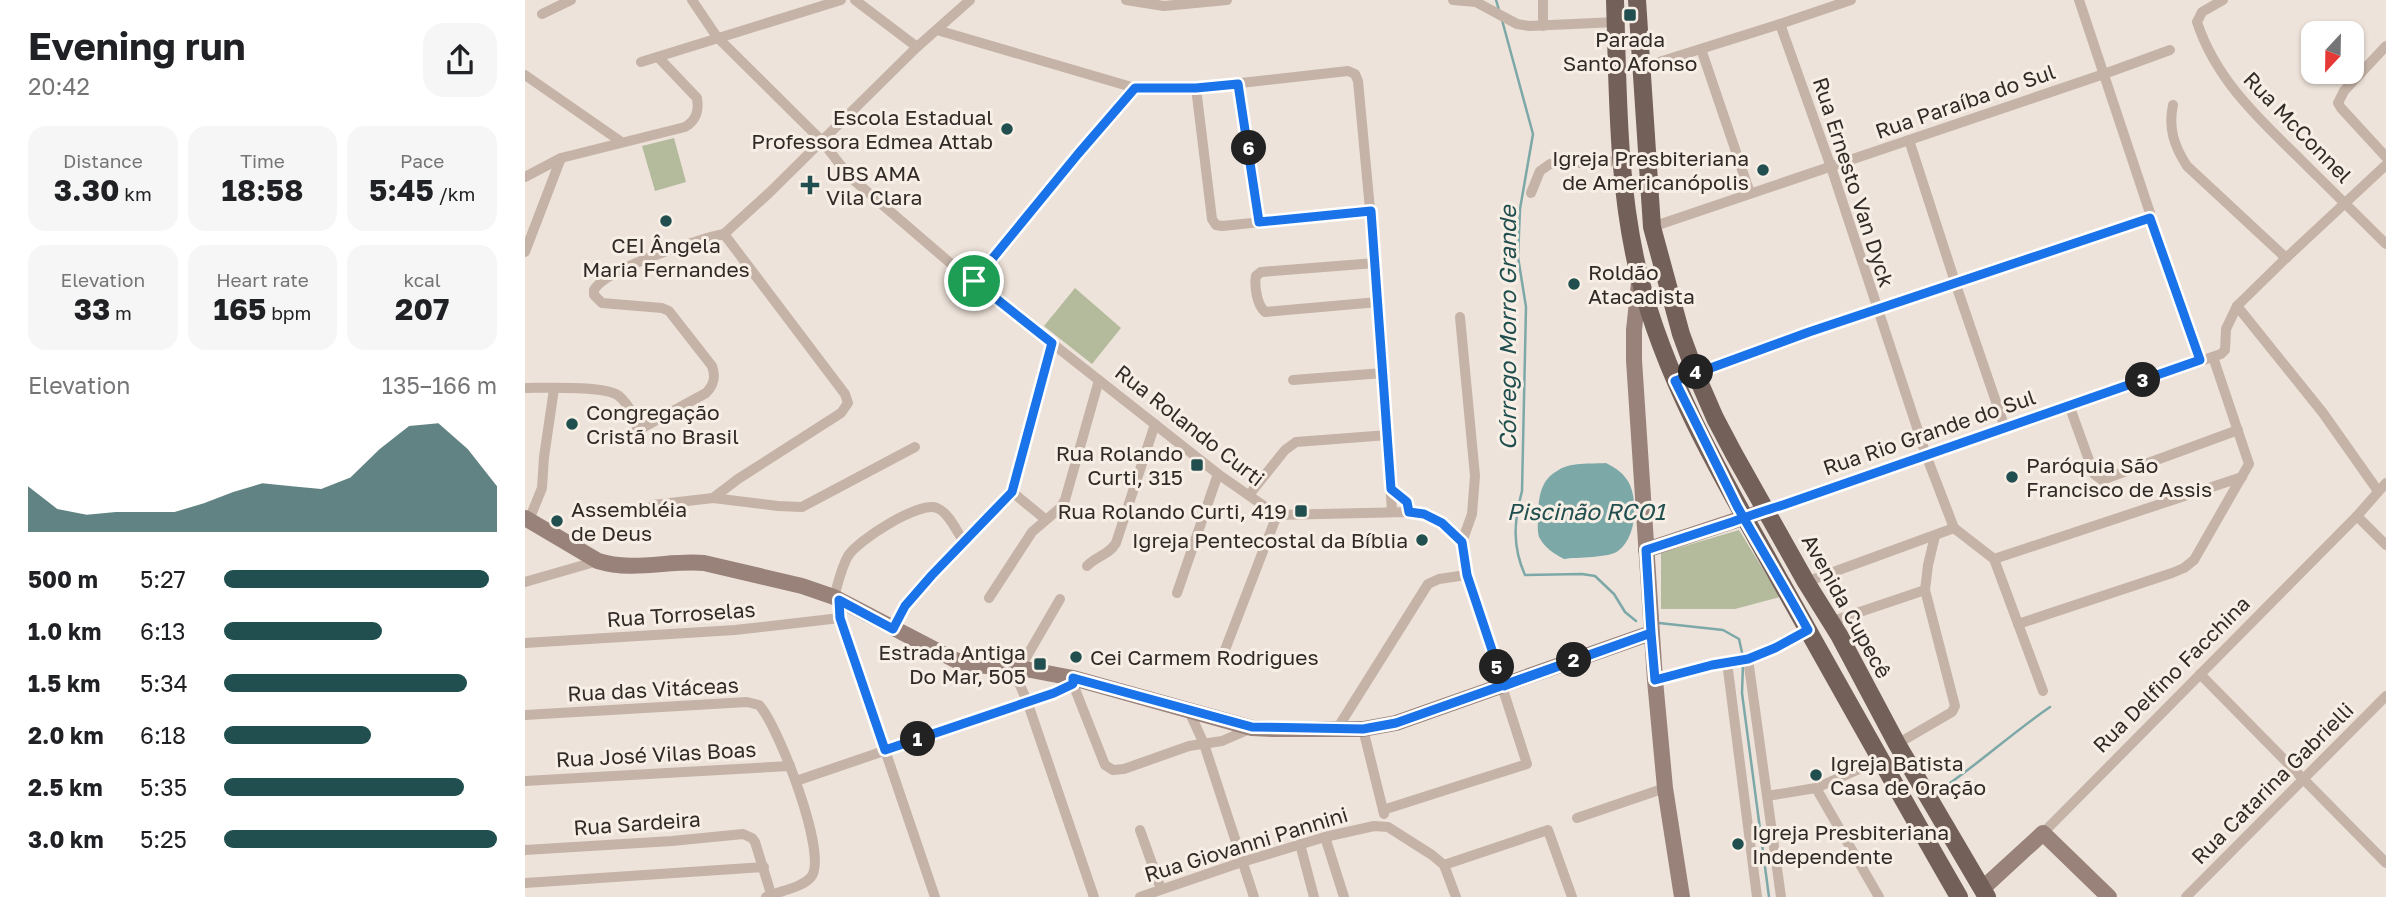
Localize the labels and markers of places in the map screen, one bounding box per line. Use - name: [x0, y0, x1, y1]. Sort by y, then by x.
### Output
- marker: Parada Santo Afonso: [1622, 7, 1638, 23]
- place label: Parada Santo Afonso: [1563, 26, 1697, 76]
- place label: Escola Estadual Professora Edmea Attab: [751, 104, 993, 154]
- marker: Escola Estadual Professora Edmea Attab: [999, 121, 1015, 137]
- pin: 6: [1231, 130, 1267, 166]
- place label: Igreja Presbiteriana de Americanópolis: [1552, 145, 1749, 195]
- place label: UBS AMA Vila Clara: [826, 160, 922, 210]
- marker: Igreja Presbiteriana de Americanópolis: [1755, 162, 1771, 178]
- marker: UBS AMA Vila Clara: [800, 175, 820, 195]
- marker: CEI Ângela Maria Fernandes: [658, 213, 674, 229]
- place label: CEI Ângela Maria Fernandes: [582, 232, 750, 282]
- pin: [944, 251, 1004, 311]
- place label: Roldão Atacadista: [1588, 259, 1695, 309]
- marker: Roldão Atacadista: [1566, 276, 1582, 292]
- pin: 4: [1679, 354, 1713, 390]
- pin: 3: [2125, 362, 2161, 398]
- place label: Congregação Cristã no Brasil: [586, 399, 739, 449]
- marker: Congregação Cristã no Brasil: [564, 416, 580, 432]
- place label: Rua Rolando Curti, 315: [1056, 440, 1183, 490]
- place label: Paróquia São Francisco de Assis: [2026, 452, 2212, 502]
- marker: Rua Rolando Curti, 315: [1189, 457, 1205, 473]
- marker: Paróquia São Francisco de Assis: [2004, 469, 2020, 485]
- place label: Assembléia de Deus: [571, 496, 687, 546]
- place label: Rua Rolando Curti, 419: [1058, 498, 1287, 524]
- marker: Rua Rolando Curti, 419: [1293, 503, 1309, 519]
- marker: Assembléia de Deus: [549, 513, 565, 529]
- place label: Igreja Pentecostal da Bíblia: [1132, 527, 1408, 553]
- marker: Igreja Pentecostal da Bíblia: [1414, 532, 1430, 548]
- place label: Estrada Antiga Do Mar, 505: [878, 639, 1026, 689]
- pin: 2: [1557, 642, 1591, 678]
- place label: Cei Carmem Rodrigues: [1090, 644, 1319, 670]
- marker: Cei Carmem Rodrigues: [1068, 649, 1084, 665]
- pin: 5: [1479, 650, 1515, 684]
- marker: Estrada Antiga Do Mar, 505: [1032, 656, 1048, 672]
- pin: 1: [901, 722, 935, 756]
- place label: Igreja Batista Casa de Oração: [1830, 750, 1986, 800]
- marker: Igreja Batista Casa de Oração: [1808, 767, 1824, 783]
- place label: Igreja Presbiteriana Independente: [1752, 819, 1949, 869]
- marker: Igreja Presbiteriana Independente: [1730, 836, 1746, 852]

